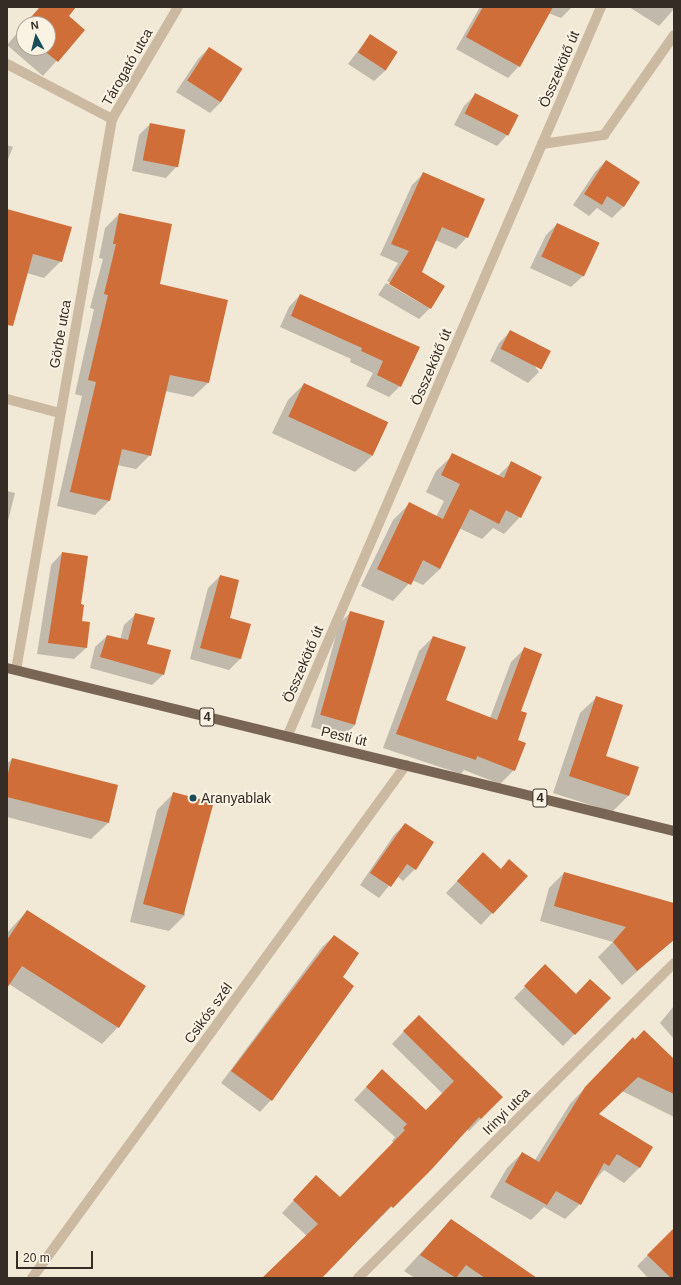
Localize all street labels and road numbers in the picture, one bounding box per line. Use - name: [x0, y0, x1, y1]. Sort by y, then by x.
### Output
- street label: Tárogató utca: [98, 25, 156, 109]
- street label: Összekötő út: [535, 28, 583, 110]
- street label: Görbe utca: [46, 298, 74, 370]
- street label: Összekötő út: [407, 326, 455, 408]
- street label: Összekötő út: [279, 623, 327, 705]
- road number: 4: [199, 706, 215, 728]
- street label: Pesti út: [319, 723, 369, 749]
- road number: 4: [532, 787, 548, 809]
- street label: Csikós szél: [180, 979, 236, 1047]
- street label: Irinyi utca: [479, 1084, 533, 1138]

